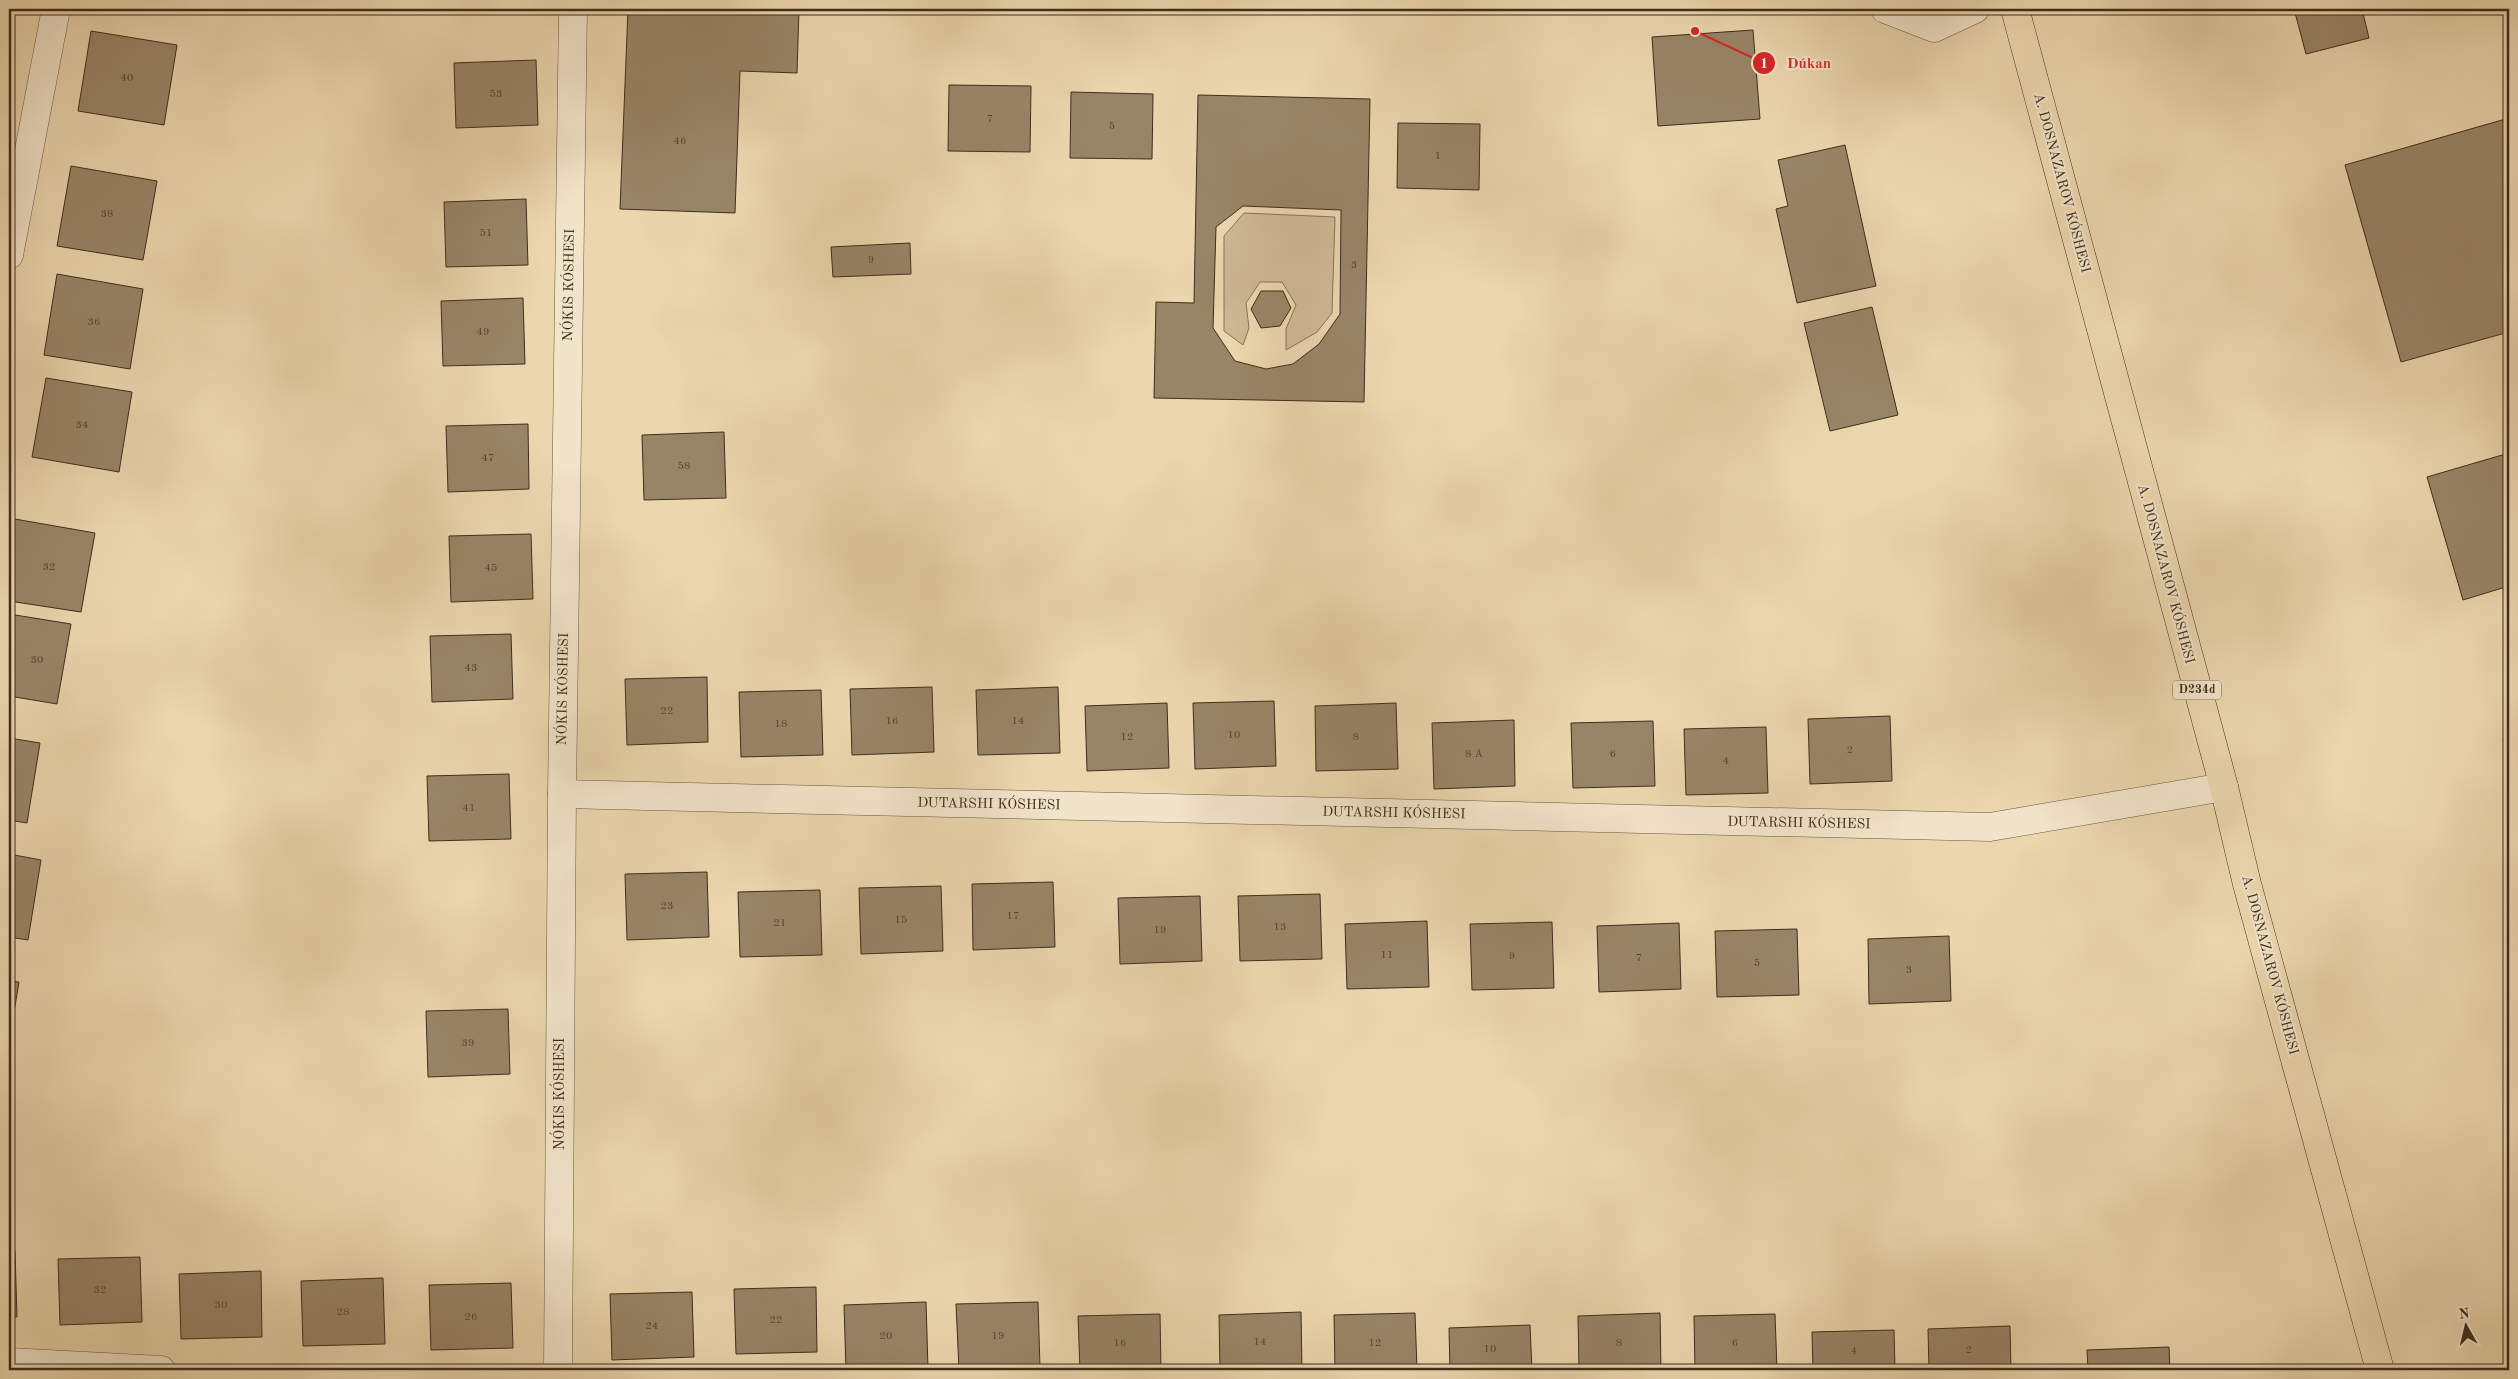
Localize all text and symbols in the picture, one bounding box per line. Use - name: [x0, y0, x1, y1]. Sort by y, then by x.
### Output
- callout: Dúkan: [1752, 48, 1841, 78]
- text: 1: [1760, 57, 1768, 72]
- text: Dúkan: [1787, 57, 1831, 72]
- house number: 40: [121, 73, 133, 84]
- house number: 53: [490, 89, 502, 100]
- street label: A. DOSNAZAROV KÓSHESI: [2031, 91, 2097, 274]
- house number: 7: [987, 114, 993, 125]
- house number: 5: [1109, 121, 1115, 132]
- house number: 46: [674, 136, 686, 147]
- house number: 1: [1435, 151, 1441, 162]
- house number: 38: [101, 209, 113, 220]
- house number: 51: [480, 228, 492, 239]
- street label: NÓKIS KÓSHESI: [557, 228, 577, 341]
- house number: 9: [868, 255, 874, 266]
- house number: 3: [1351, 260, 1357, 271]
- house number: 36: [88, 317, 100, 328]
- house number: 49: [477, 327, 489, 338]
- house number: 34: [76, 420, 88, 431]
- house number: 47: [482, 453, 494, 464]
- house number: 58: [678, 461, 690, 472]
- street label: A. DOSNAZAROV KÓSHESI: [2135, 482, 2201, 665]
- house number: 32: [43, 562, 55, 573]
- house number: 45: [485, 563, 497, 574]
- street label: NÓKIS KÓSHESI: [551, 632, 571, 745]
- house number: 30: [31, 655, 43, 666]
- house number: 43: [465, 663, 477, 674]
- road number: D234d: [2173, 680, 2221, 700]
- house number: 22: [661, 706, 673, 717]
- house number: 16: [886, 716, 898, 727]
- house number: 14: [1012, 716, 1024, 727]
- house number: 18: [775, 719, 787, 730]
- house number: 10: [1228, 730, 1240, 741]
- house number: 12: [1121, 732, 1133, 743]
- house number: 8: [1353, 732, 1359, 743]
- house number: 2: [1847, 745, 1853, 756]
- house number: 8 А: [1465, 749, 1484, 760]
- house number: 6: [1610, 749, 1616, 760]
- house number: 4: [1723, 756, 1729, 767]
- street label: DUTARSHI KÓSHESI: [917, 792, 1061, 812]
- street label: DUTARSHI KÓSHESI: [1322, 801, 1466, 821]
- house number: 41: [463, 803, 475, 814]
- street label: DUTARSHI KÓSHESI: [1727, 811, 1871, 831]
- street label: A. DOSNAZAROV KÓSHESI: [2239, 873, 2305, 1056]
- house number: 23: [661, 901, 673, 912]
- house number: 17: [1007, 911, 1019, 922]
- house number: 15: [895, 915, 907, 926]
- house number: 21: [774, 918, 786, 929]
- house number: 13: [1274, 922, 1286, 933]
- house number: 19: [1154, 925, 1166, 936]
- house number: 11: [1381, 950, 1393, 961]
- house number: 9: [1509, 951, 1515, 962]
- house number: 7: [1636, 953, 1642, 964]
- house number: 5: [1754, 958, 1760, 969]
- house number: 3: [1906, 965, 1912, 976]
- house number: 39: [462, 1038, 474, 1049]
- street label: NÓKIS KÓSHESI: [549, 1038, 567, 1150]
- house number: 32: [94, 1285, 106, 1296]
- house number: 30: [215, 1300, 227, 1311]
- north arrow: [2440, 1302, 2490, 1352]
- text: N: [2458, 1306, 2471, 1322]
- house number: 28: [337, 1307, 349, 1318]
- house number: 26: [465, 1312, 477, 1323]
- house number: 22: [770, 1315, 782, 1326]
- house number: 24: [646, 1321, 658, 1332]
- house number: 20: [880, 1331, 892, 1342]
- house number: 19: [992, 1331, 1004, 1342]
- house number: 14: [1254, 1337, 1266, 1348]
- house number: 16: [1114, 1338, 1126, 1349]
- house number: 12: [1369, 1338, 1381, 1349]
- house number: 8: [1616, 1338, 1622, 1349]
- house number: 6: [1732, 1338, 1738, 1349]
- house number: 10: [1484, 1344, 1496, 1355]
- house number: 2: [1966, 1345, 1972, 1356]
- house number: 4: [1851, 1346, 1857, 1357]

